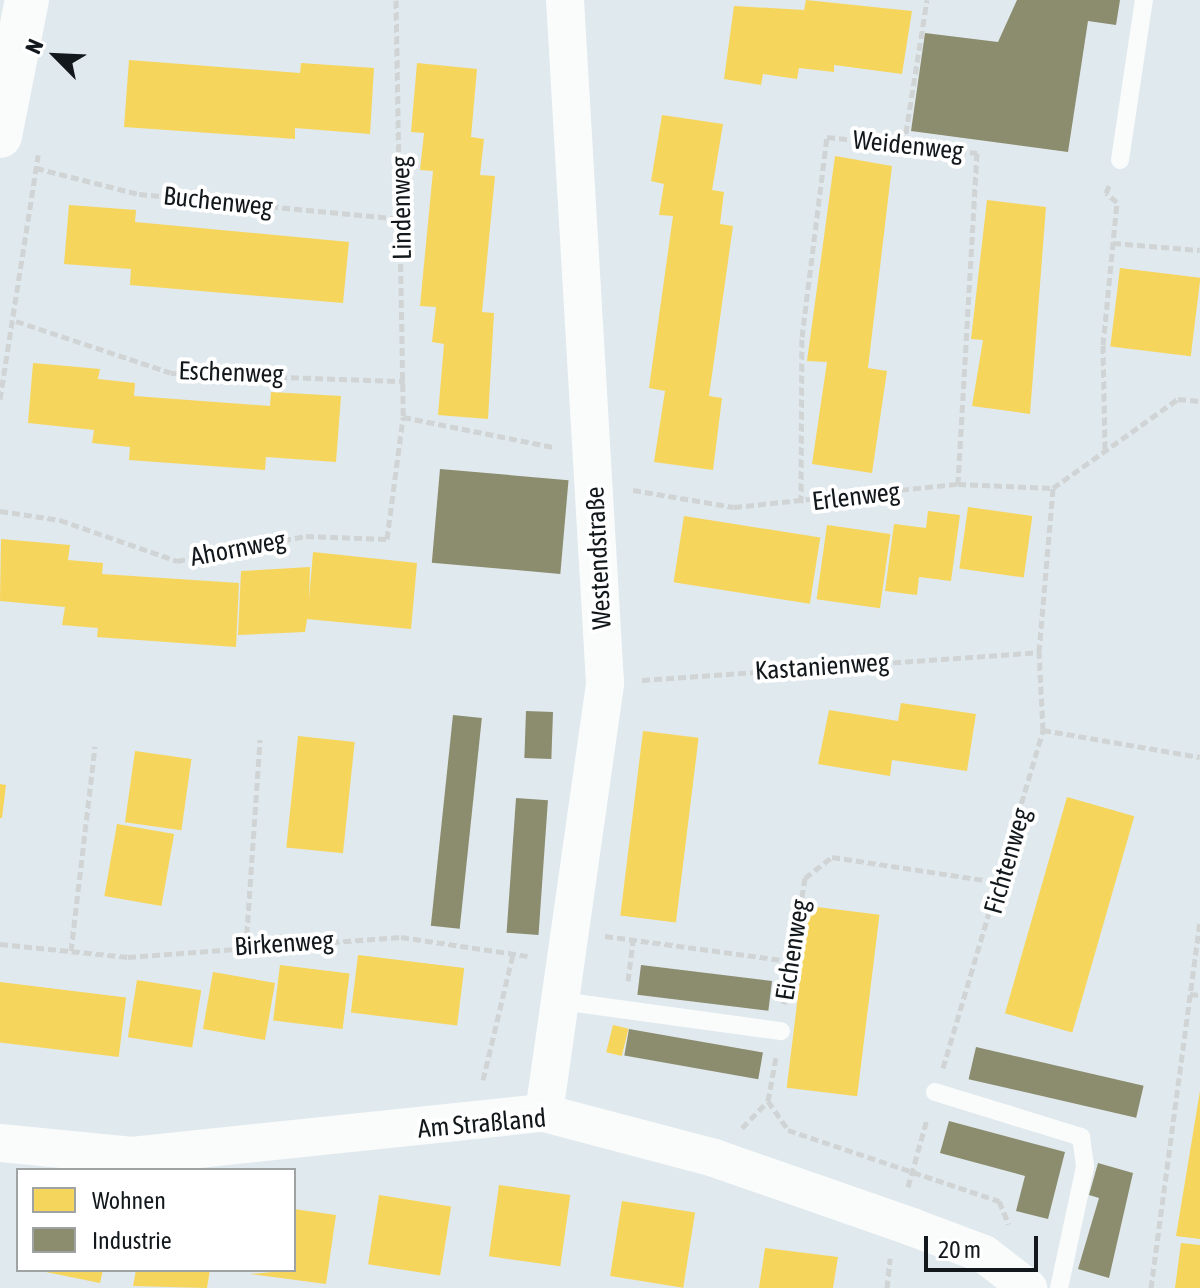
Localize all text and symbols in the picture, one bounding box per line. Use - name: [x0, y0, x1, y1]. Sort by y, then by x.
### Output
- north arrow: [16, 16, 96, 96]
- text: N: [20, 35, 49, 57]
- street label: Weidenweg: [851, 125, 965, 167]
- street label: Lindenweg: [385, 156, 419, 260]
- street label: Buchenweg: [162, 181, 274, 223]
- street label: Eschenweg: [178, 356, 284, 390]
- street label: Erlenweg: [810, 476, 902, 518]
- street label: Westendstraße: [580, 486, 618, 630]
- street label: Ahornweg: [188, 525, 288, 573]
- street label: Kastanienweg: [754, 647, 890, 687]
- street label: Fichtenweg: [978, 805, 1038, 917]
- street label: Eichenweg: [770, 897, 816, 1003]
- street label: Birkenweg: [233, 925, 335, 963]
- street label: Am Straßland: [416, 1103, 548, 1145]
- legend: [16, 1168, 296, 1272]
- text: Wohnen: [92, 1187, 166, 1214]
- scale bar: [928, 1220, 1042, 1270]
- text: Industrie: [92, 1227, 172, 1254]
- text: 20 m: [938, 1236, 981, 1263]

